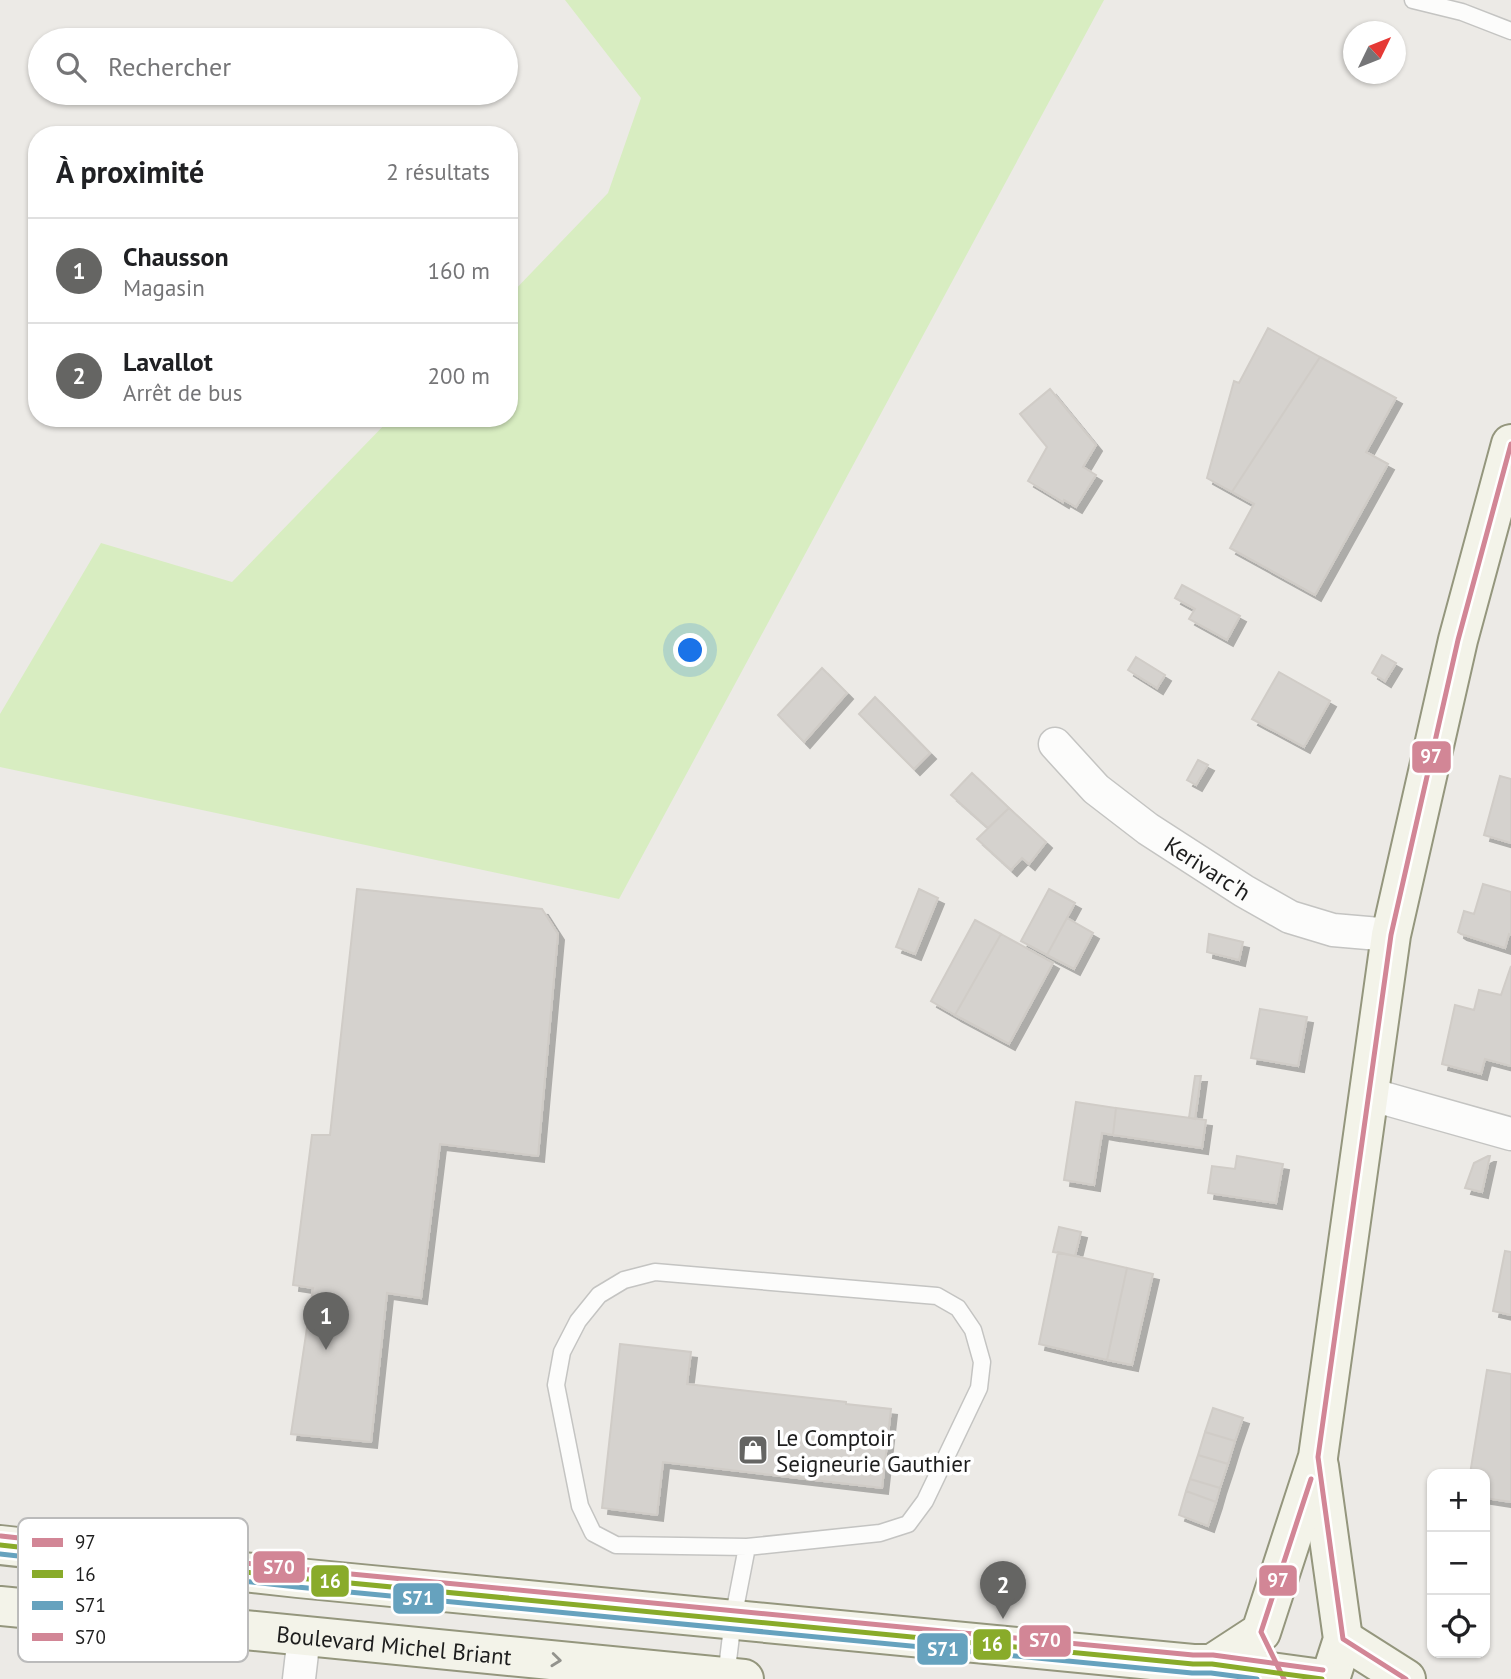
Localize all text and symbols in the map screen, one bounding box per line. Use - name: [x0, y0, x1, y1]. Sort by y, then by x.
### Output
- north arrow: [1343, 21, 1406, 84]
- search box: [28, 28, 518, 105]
- icon: search: [52, 48, 90, 86]
- text: Rechercher: [108, 50, 231, 83]
- text: À proximité: [56, 152, 204, 191]
- text: 2 résultats: [386, 157, 490, 186]
- text: Chausson: [123, 240, 229, 273]
- text: 1: [72, 256, 86, 285]
- text: 160 m: [428, 256, 490, 285]
- text: Magasin: [123, 273, 205, 302]
- text: Lavallot: [123, 345, 213, 378]
- text: 2: [72, 361, 86, 390]
- text: 200 m: [428, 361, 490, 390]
- text: Arrêt de bus: [123, 378, 242, 407]
- your location: [673, 633, 707, 667]
- line badge: 97: [1411, 740, 1452, 774]
- text: 97: [1420, 744, 1442, 768]
- street label: Kerivarc'h: [1160, 829, 1257, 906]
- pin: 1: [303, 1292, 349, 1350]
- place label: Le Comptoir Seigneurie Gauthier: [776, 1423, 971, 1478]
- shop icon: Le Comptoir Seigneurie Gauthier: [736, 1433, 770, 1467]
- map controls: [1427, 1469, 1490, 1658]
- button: +: [1427, 1469, 1490, 1532]
- legend: [18, 1518, 248, 1662]
- text: 97: [75, 1530, 96, 1554]
- button: −: [1427, 1532, 1490, 1595]
- line badge: S70: [252, 1550, 306, 1584]
- text: S70: [263, 1555, 295, 1579]
- pin: 2: [980, 1561, 1026, 1619]
- text: 16: [75, 1562, 96, 1586]
- line badge: 16: [310, 1564, 350, 1598]
- line badge: 97: [1258, 1564, 1298, 1597]
- text: 97: [1267, 1568, 1289, 1592]
- text: 16: [319, 1569, 341, 1593]
- line badge: S71: [392, 1582, 445, 1615]
- text: S71: [402, 1586, 434, 1610]
- text: S71: [75, 1593, 106, 1617]
- button: locate: [1427, 1595, 1490, 1658]
- street label: Boulevard Michel Briant: [275, 1619, 513, 1671]
- line badge: S70: [1018, 1624, 1072, 1658]
- text: S70: [75, 1625, 106, 1649]
- line badge: 16: [972, 1628, 1012, 1661]
- text: S70: [1029, 1628, 1061, 1652]
- line badge: S71: [916, 1632, 969, 1666]
- text: 16: [981, 1632, 1003, 1656]
- text: S71: [927, 1637, 959, 1661]
- one-way arrow: [550, 1653, 561, 1668]

